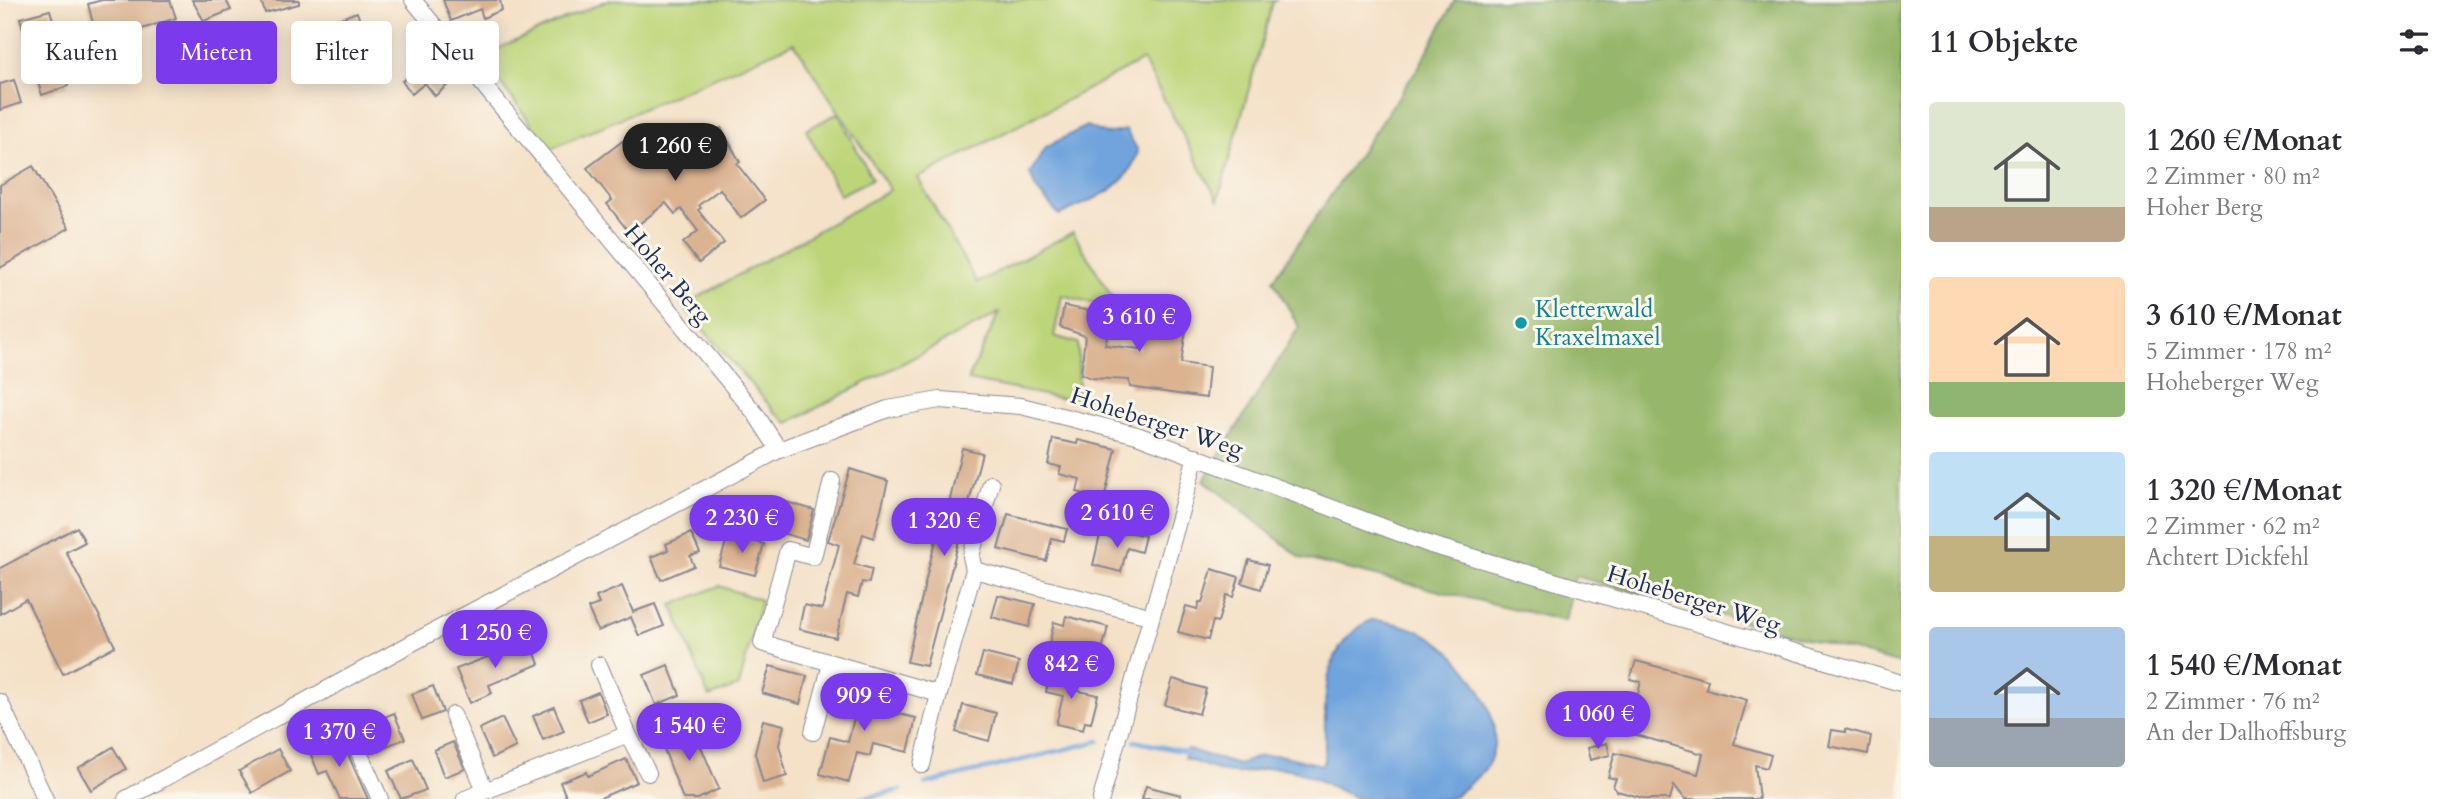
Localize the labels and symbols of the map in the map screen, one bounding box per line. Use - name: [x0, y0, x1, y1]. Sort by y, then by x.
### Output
- pin: 1 260 €: [610, 124, 740, 183]
- street label: Hoher Berg: [616, 217, 720, 332]
- place label: Kletterwald Kraxelmaxel: [1535, 293, 1661, 354]
- pin: 3 610 €: [1074, 294, 1204, 354]
- marker: Kletterwald Kraxelmaxel: [1513, 315, 1529, 331]
- street label: Hoheberger Weg: [1066, 379, 1248, 466]
- pin: 2 610 €: [1052, 490, 1182, 550]
- pin: 2 230 €: [677, 496, 807, 555]
- pin: 1 320 €: [879, 498, 1009, 558]
- street label: Hoheberger Weg: [1603, 557, 1785, 642]
- pin: 1 250 €: [430, 610, 560, 670]
- pin: 842 €: [1022, 642, 1120, 701]
- pin: 909 €: [815, 674, 913, 733]
- pin: 1 060 €: [1533, 692, 1663, 751]
- pin: 1 540 €: [624, 704, 754, 763]
- pin: 1 370 €: [274, 710, 404, 769]

